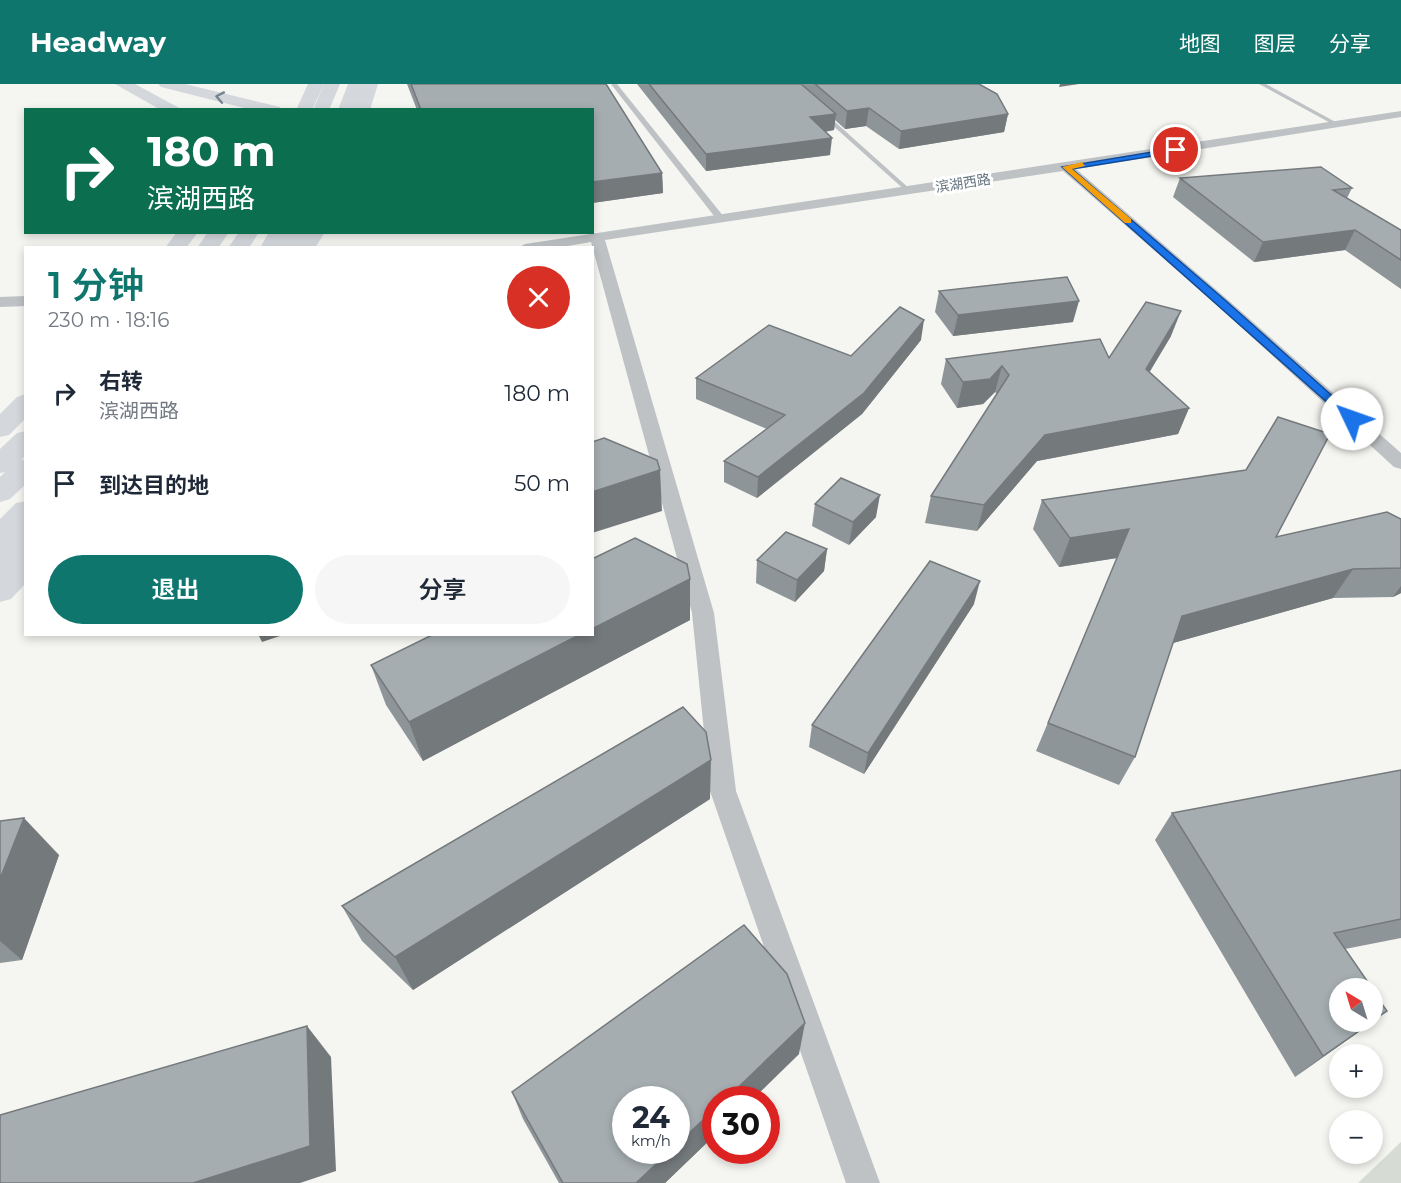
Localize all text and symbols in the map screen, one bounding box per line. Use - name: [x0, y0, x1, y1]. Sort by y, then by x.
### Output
- text: Headway: [30, 25, 166, 59]
- text: 地图: [1179, 31, 1221, 56]
- text: 图层: [1254, 31, 1296, 56]
- text: 分享: [1329, 31, 1371, 56]
- one-way arrow: [216, 91, 226, 104]
- pin: [1150, 124, 1201, 175]
- text: 180 m: [147, 125, 276, 177]
- icon: right: [48, 132, 126, 210]
- icon: arrive: [1159, 133, 1192, 166]
- street label: 滨湖西路: [934, 170, 992, 196]
- text: 滨湖西路: [147, 182, 255, 215]
- text: 1 分钟: [48, 263, 144, 307]
- button: close: [507, 266, 570, 329]
- text: 230 m · 18:16: [48, 308, 169, 332]
- text: 右转: [99, 368, 143, 395]
- icon: right: [48, 377, 81, 410]
- text: 180 m: [504, 380, 570, 407]
- position arrow: [1320, 387, 1384, 451]
- text: 滨湖西路: [99, 399, 179, 423]
- icon: arrive: [48, 467, 81, 500]
- text: 50 m: [514, 470, 570, 497]
- text: 到达目的地: [99, 472, 209, 499]
- button: 退出: [48, 555, 303, 624]
- button: 分享: [315, 555, 570, 624]
- north arrow: [1329, 978, 1383, 1032]
- map controls: [1329, 978, 1383, 1164]
- button: +: [1329, 1044, 1383, 1098]
- speed limit sign: 30: [702, 1086, 780, 1164]
- text: 24: [632, 1099, 670, 1136]
- button: −: [1329, 1110, 1383, 1164]
- text: km/h: [631, 1131, 671, 1150]

